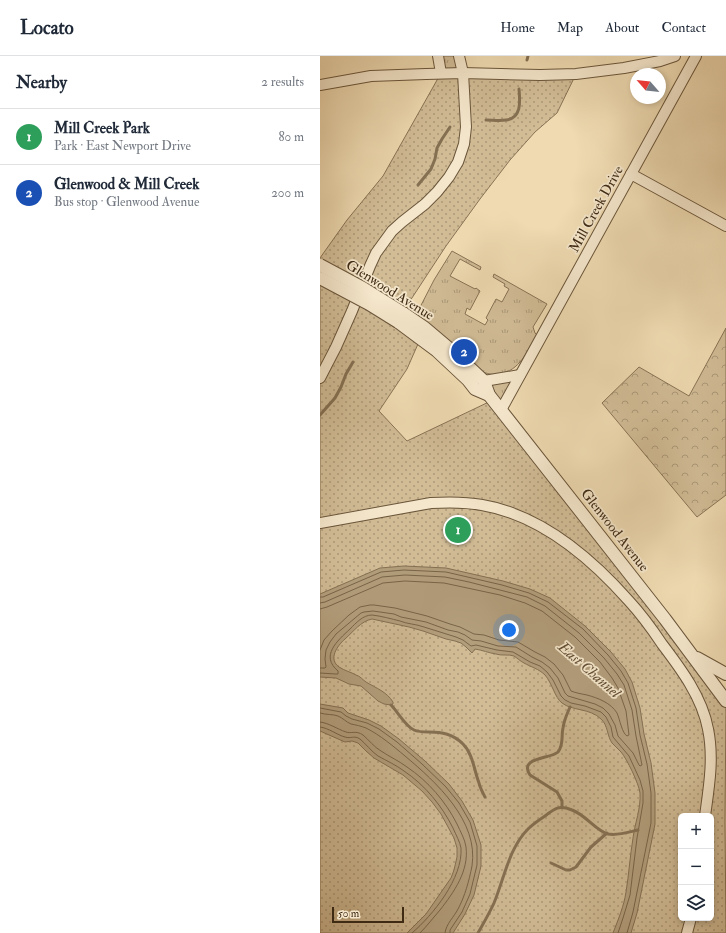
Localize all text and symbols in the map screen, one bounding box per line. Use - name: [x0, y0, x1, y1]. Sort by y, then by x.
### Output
- text: Locato: [20, 16, 74, 40]
- text: Home: [500, 19, 535, 36]
- text: Map: [557, 19, 583, 36]
- text: About: [605, 19, 639, 36]
- text: Contact: [661, 19, 706, 36]
- north arrow: [630, 68, 666, 104]
- text: Nearby: [16, 72, 67, 93]
- text: 2 results: [261, 74, 304, 90]
- text: Mill Creek Park: [54, 119, 150, 138]
- text: 1: [27, 129, 31, 145]
- text: 80 m: [278, 129, 304, 145]
- text: Park · East Newport Drive: [54, 138, 191, 154]
- street label: Mill Creek Drive: [565, 163, 627, 255]
- text: Glenwood & Mill Creek: [54, 175, 200, 194]
- text: 2: [26, 185, 32, 201]
- text: 200 m: [271, 185, 304, 201]
- text: Bus stop · Glenwood Avenue: [54, 194, 199, 210]
- street label: Glenwood Avenue: [343, 256, 437, 324]
- pin: 2: [451, 337, 477, 367]
- street label: Glenwood Avenue: [577, 485, 653, 575]
- pin: 1: [445, 515, 471, 545]
- your location: [499, 620, 519, 640]
- water label: East Channel: [553, 637, 625, 703]
- map controls: [678, 813, 714, 921]
- button: +: [678, 813, 714, 849]
- button: −: [678, 849, 714, 885]
- button: layers: [678, 885, 714, 921]
- scale bar: [332, 905, 404, 924]
- text: 50 m: [338, 907, 359, 920]

